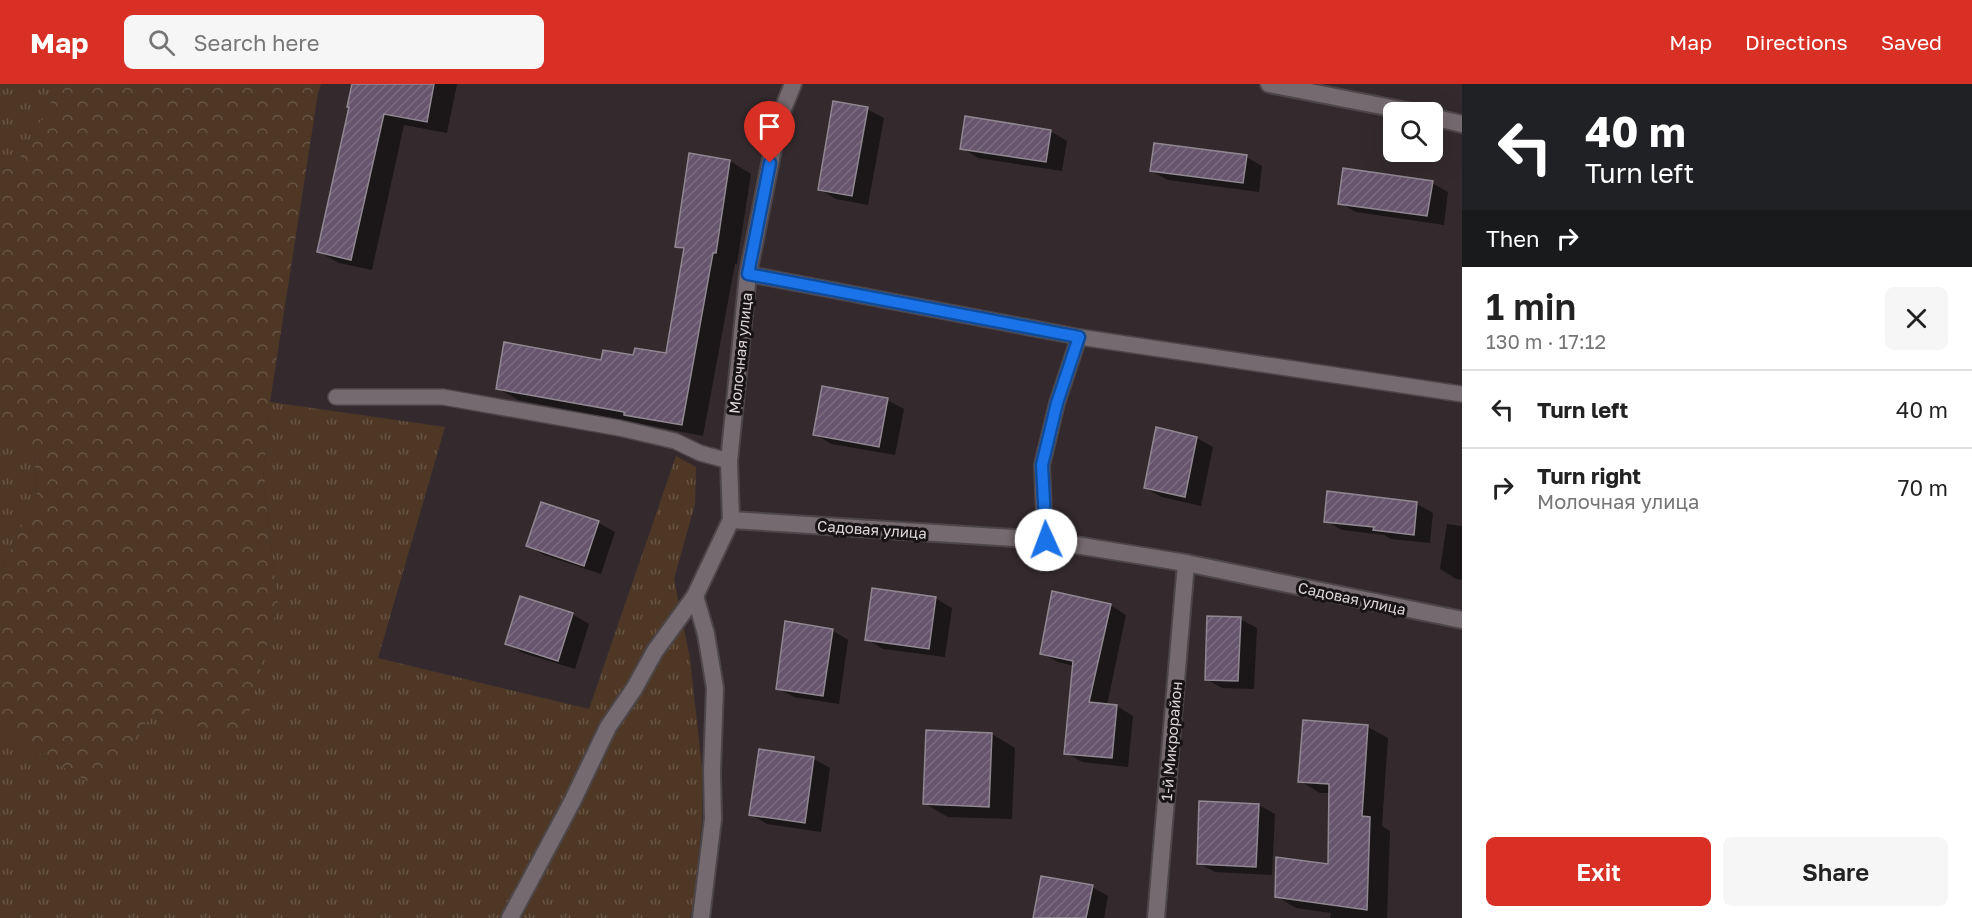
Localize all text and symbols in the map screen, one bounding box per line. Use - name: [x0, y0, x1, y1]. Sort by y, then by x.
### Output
- search box: [124, 15, 544, 69]
- text: Map: [30, 26, 88, 59]
- icon: search: [145, 26, 178, 59]
- text: Search here: [193, 29, 319, 56]
- text: Map: [1669, 29, 1712, 55]
- text: Directions: [1745, 29, 1848, 55]
- text: Saved: [1881, 29, 1942, 55]
- pin: [744, 101, 795, 163]
- map controls: [1383, 102, 1443, 162]
- button: search: [1383, 102, 1443, 162]
- text: 40 m: [1585, 106, 1686, 156]
- icon: left: [1486, 108, 1564, 186]
- icon: arrive: [753, 110, 786, 143]
- text: Turn left: [1585, 157, 1694, 189]
- icon: right: [1551, 222, 1584, 255]
- text: Then: [1486, 225, 1539, 252]
- text: 1 min: [1486, 285, 1576, 328]
- button: close: [1885, 287, 1948, 350]
- street label: Молочная улица: [725, 292, 755, 414]
- text: 130 m · 17:12: [1486, 329, 1606, 353]
- icon: left: [1486, 393, 1519, 426]
- text: Turn left: [1537, 396, 1628, 423]
- text: 40 m: [1896, 396, 1948, 423]
- text: Turn right: [1537, 462, 1641, 489]
- icon: right: [1486, 471, 1519, 504]
- text: 70 m: [1898, 474, 1948, 501]
- text: Молочная улица: [1537, 489, 1699, 513]
- position arrow: [1014, 508, 1078, 572]
- street label: Садовая улица: [817, 516, 927, 542]
- street label: Садовая улица: [1296, 578, 1408, 618]
- street label: 1-й Микрорайон: [1157, 681, 1185, 801]
- button: Exit: [1486, 837, 1711, 906]
- button: Share: [1723, 837, 1948, 906]

